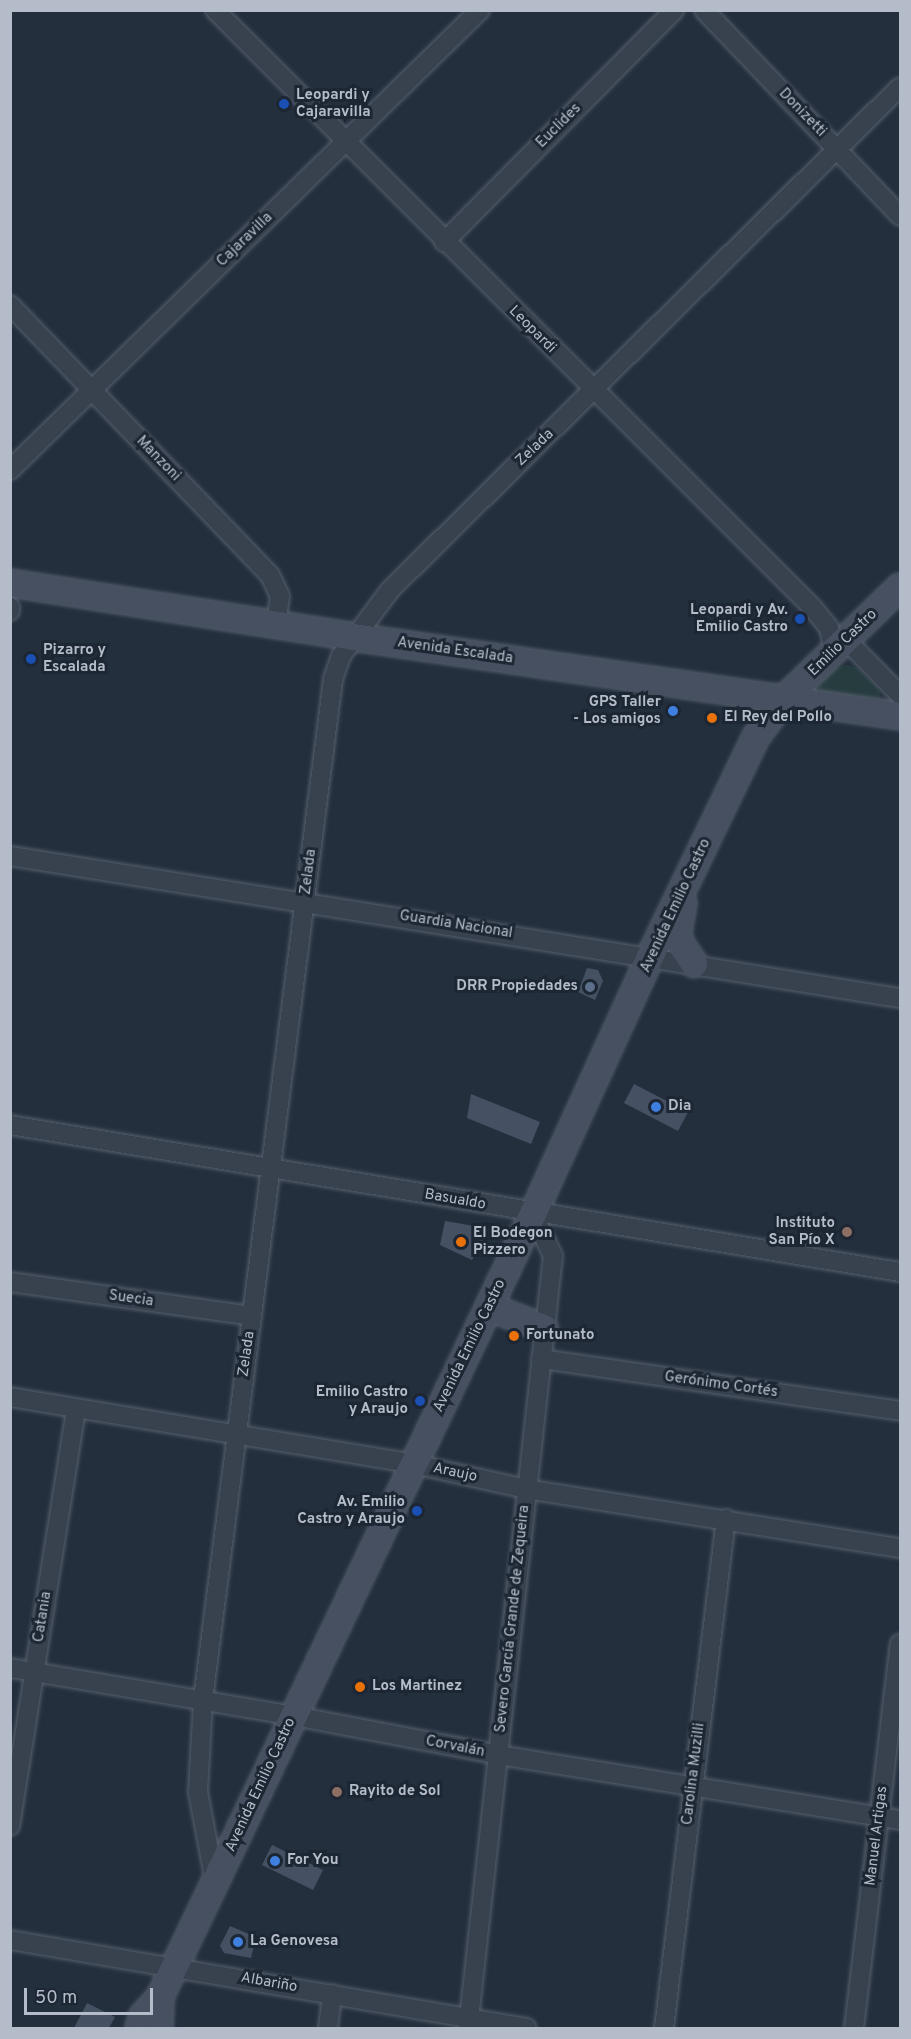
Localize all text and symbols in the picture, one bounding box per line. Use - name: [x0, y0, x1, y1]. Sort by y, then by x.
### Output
- street label: Donizetti: [774, 85, 830, 141]
- place label: Leopardi y Cajaravilla: [296, 86, 371, 121]
- marker: Leopardi y Cajaravilla: [277, 97, 291, 111]
- street label: Euclides: [533, 100, 585, 152]
- street label: Cajaravilla: [213, 209, 277, 271]
- street label: Leopardi: [505, 303, 559, 357]
- street label: Zelada: [512, 426, 558, 470]
- street label: Manzoni: [132, 433, 184, 485]
- place label: Leopardi y Av. Emilio Castro: [689, 601, 788, 636]
- street label: Emilio Castro: [805, 606, 881, 680]
- marker: Leopardi y Av. Emilio Castro: [793, 612, 807, 626]
- street label: Avenida Escalada: [396, 634, 514, 668]
- place label: Pizarro y Escalada: [43, 641, 106, 676]
- marker: Pizarro y Escalada: [24, 652, 38, 666]
- place label: GPS Taller - Los amigos: [573, 693, 661, 728]
- marker: GPS Taller - Los amigos: [666, 704, 680, 718]
- place label: El Rey del Pollo: [724, 709, 832, 727]
- marker: El Rey del Pollo: [705, 711, 719, 725]
- street label: Avenida Emilio Castro: [637, 836, 715, 976]
- street label: Zelada: [297, 848, 321, 896]
- street label: Guardia Nacional: [398, 907, 514, 943]
- place label: DRR Propiedades: [456, 978, 578, 996]
- marker: DRR Propiedades: [583, 980, 597, 994]
- place label: Dia: [668, 1098, 691, 1116]
- marker: Dia: [649, 1100, 663, 1114]
- street label: Basualdo: [423, 1186, 487, 1214]
- place label: Instituto San Pío X: [768, 1214, 835, 1249]
- place label: El Bodegon Pizzero: [473, 1224, 553, 1259]
- marker: Instituto San Pío X: [840, 1225, 854, 1239]
- marker: El Bodegon Pizzero: [454, 1235, 468, 1249]
- street label: Avenida Emilio Castro: [430, 1277, 510, 1415]
- street label: Suecia: [108, 1287, 154, 1311]
- place label: Fortunato: [526, 1327, 594, 1345]
- marker: Fortunato: [507, 1329, 521, 1343]
- street label: Zelada: [235, 1330, 259, 1378]
- street label: Gerónimo Cortés: [663, 1368, 779, 1402]
- place label: Emilio Castro y Araujo: [316, 1383, 408, 1418]
- marker: Emilio Castro y Araujo: [413, 1394, 427, 1408]
- street label: Araujo: [431, 1460, 479, 1486]
- place label: Av. Emilio Castro y Araujo: [297, 1493, 405, 1528]
- marker: Av. Emilio Castro y Araujo: [410, 1504, 424, 1518]
- street label: Severo García Grande de Zequeira: [492, 1504, 534, 1734]
- street label: Catania: [30, 1590, 56, 1644]
- place label: Los Martinez: [372, 1678, 462, 1696]
- marker: Los Martinez: [353, 1680, 367, 1694]
- street label: Avenida Emilio Castro: [222, 1715, 300, 1855]
- street label: Carolina Muzilli: [679, 1722, 709, 1826]
- street label: Corvalán: [424, 1732, 486, 1762]
- place label: Rayito de Sol: [349, 1783, 441, 1801]
- marker: Rayito de Sol: [330, 1785, 344, 1799]
- street label: Manuel Artigas: [862, 1785, 892, 1887]
- place label: For You: [287, 1852, 339, 1870]
- marker: For You: [268, 1854, 282, 1868]
- place label: La Genovesa: [250, 1933, 338, 1951]
- marker: La Genovesa: [231, 1935, 245, 1949]
- street label: Albariño: [239, 1969, 299, 1997]
- scale bar: [27, 1976, 156, 2014]
- text: 50 m: [35, 1987, 77, 2010]

